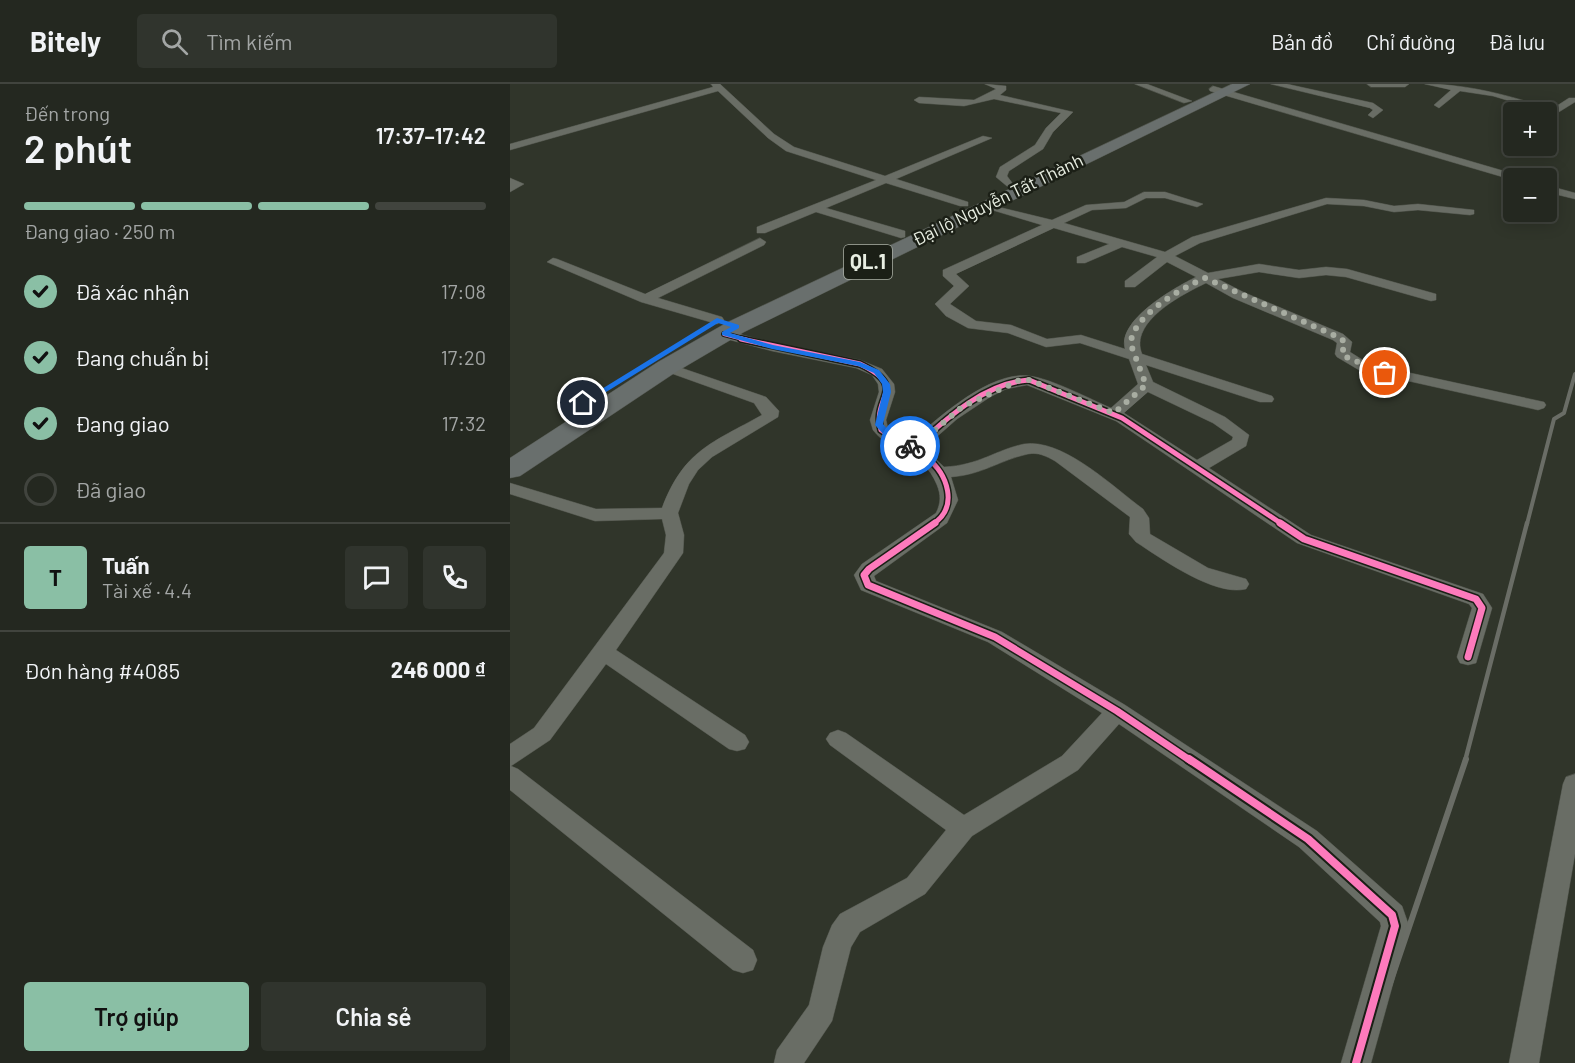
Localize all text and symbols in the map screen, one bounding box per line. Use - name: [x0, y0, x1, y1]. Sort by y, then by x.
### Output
- search box: [137, 14, 557, 68]
- text: Bitely: [30, 24, 101, 58]
- icon: search: [158, 25, 191, 58]
- text: Tìm kiếm: [206, 28, 293, 54]
- text: Bản đồ: [1271, 29, 1333, 54]
- text: Chỉ đường: [1366, 29, 1455, 54]
- text: Đã lưu: [1488, 29, 1545, 54]
- text: Đến trong: [24, 101, 110, 125]
- map controls: [1503, 102, 1557, 222]
- button: +: [1503, 102, 1557, 156]
- text: 17:37–17:42: [376, 122, 486, 148]
- text: 2 phút: [24, 124, 132, 171]
- street label: Đại lộ Nguyễn Tất Thành: [909, 148, 1086, 250]
- button: −: [1503, 168, 1557, 222]
- text: Đang giao · 250 m: [24, 219, 175, 243]
- road number: QL.1: [844, 245, 892, 279]
- icon: check: [24, 275, 57, 308]
- text: Đã xác nhận: [75, 278, 190, 304]
- text: 17:08: [441, 279, 486, 303]
- icon: check: [24, 341, 57, 374]
- text: Đang chuẩn bị: [75, 344, 209, 370]
- text: 17:20: [441, 345, 486, 369]
- pin: [1359, 347, 1410, 398]
- icon: bag: [1368, 356, 1401, 389]
- pin: [557, 377, 608, 428]
- icon: home: [566, 386, 599, 419]
- icon: check: [24, 407, 57, 440]
- text: Đang giao: [75, 410, 170, 436]
- text: 17:32: [442, 411, 486, 435]
- courier: [880, 416, 940, 476]
- icon: bike: [894, 430, 927, 463]
- text: Đã giao: [75, 476, 146, 502]
- button: chat: [345, 546, 408, 609]
- button: phone: [423, 546, 486, 609]
- text: Tuấn: [102, 552, 149, 578]
- text: T: [49, 564, 62, 590]
- text: Tài xế · 4.4: [102, 578, 192, 602]
- text: 246 000 ₫: [391, 656, 486, 682]
- text: Đơn hàng #4085: [24, 657, 180, 683]
- button: Trợ giúp: [24, 982, 249, 1051]
- button: Chia sẻ: [261, 982, 486, 1051]

